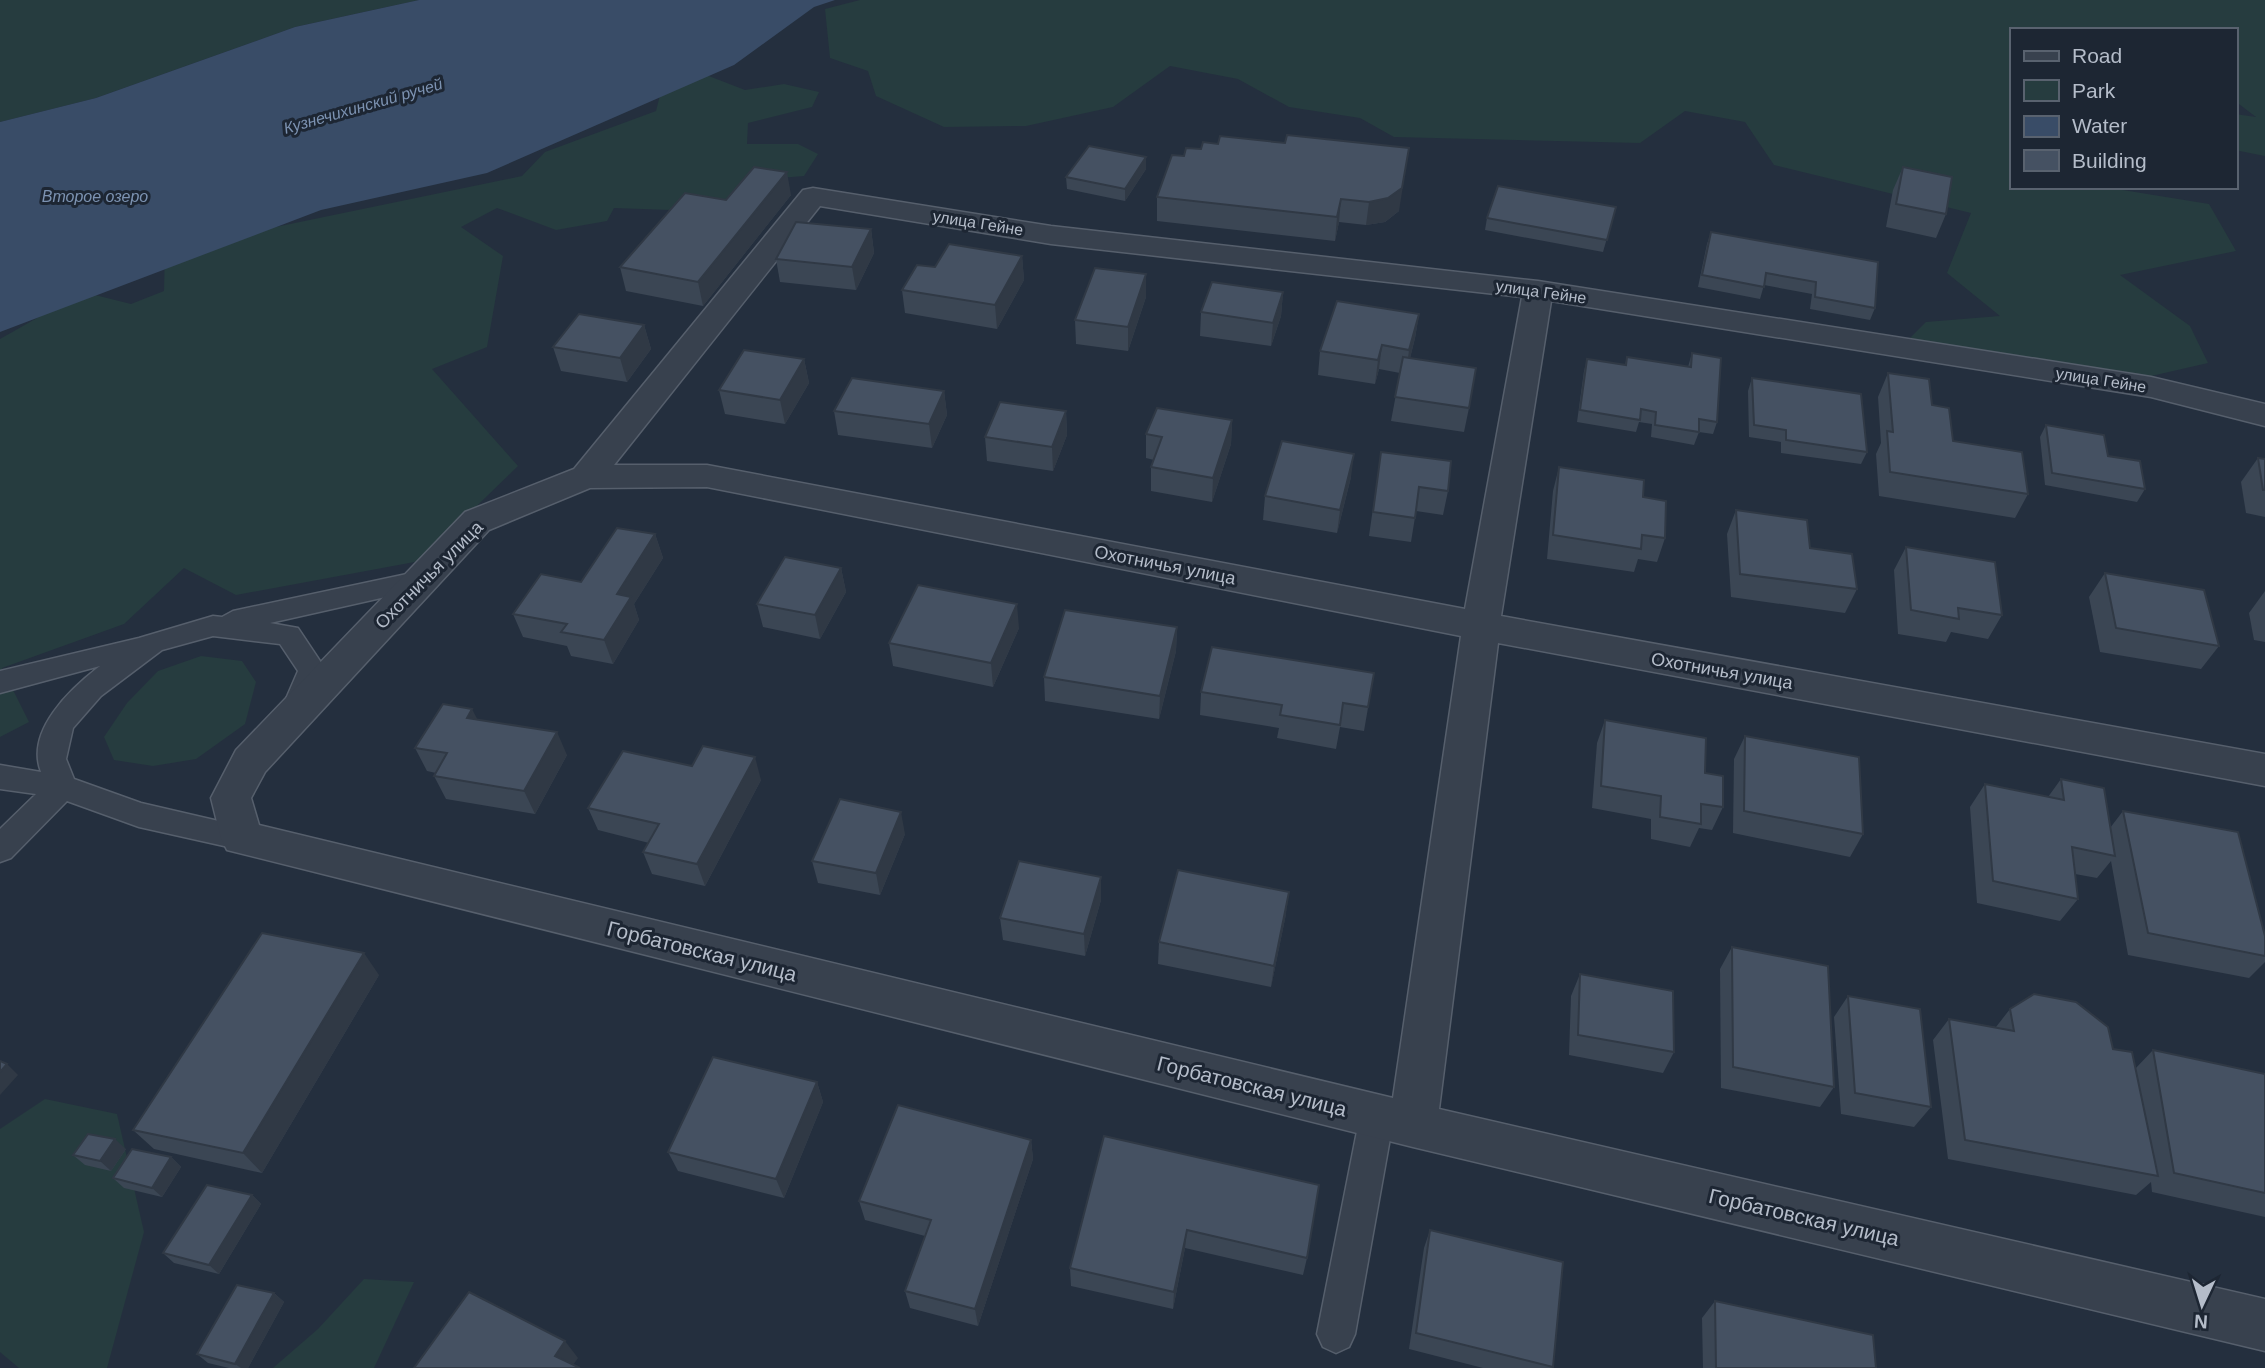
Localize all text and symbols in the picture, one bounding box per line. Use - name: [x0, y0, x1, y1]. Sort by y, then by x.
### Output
- legend: [2010, 28, 2237, 189]
- text: Road: [2072, 44, 2122, 67]
- water label: Кузнечихинский ручей: [282, 75, 445, 137]
- text: Park: [2072, 79, 2116, 102]
- text: Water: [2072, 114, 2127, 137]
- text: Building: [2072, 149, 2147, 172]
- water label: Второе озеро: [42, 188, 148, 205]
- street label: улица Гейне: [931, 207, 1025, 239]
- street label: улица Гейне: [1494, 277, 1588, 307]
- street label: улица Гейне: [2054, 364, 2148, 396]
- street label: Охотничья улица: [371, 517, 487, 633]
- street label: Охотничья улица: [1093, 541, 1238, 589]
- street label: Охотничья улица: [1650, 649, 1795, 693]
- street label: Горбатовская улица: [605, 916, 800, 986]
- street label: Горбатовская улица: [1155, 1051, 1350, 1121]
- street label: Горбатовская улица: [1706, 1184, 1902, 1250]
- north arrow: [2167, 1270, 2237, 1340]
- text: N: [2193, 1311, 2208, 1332]

